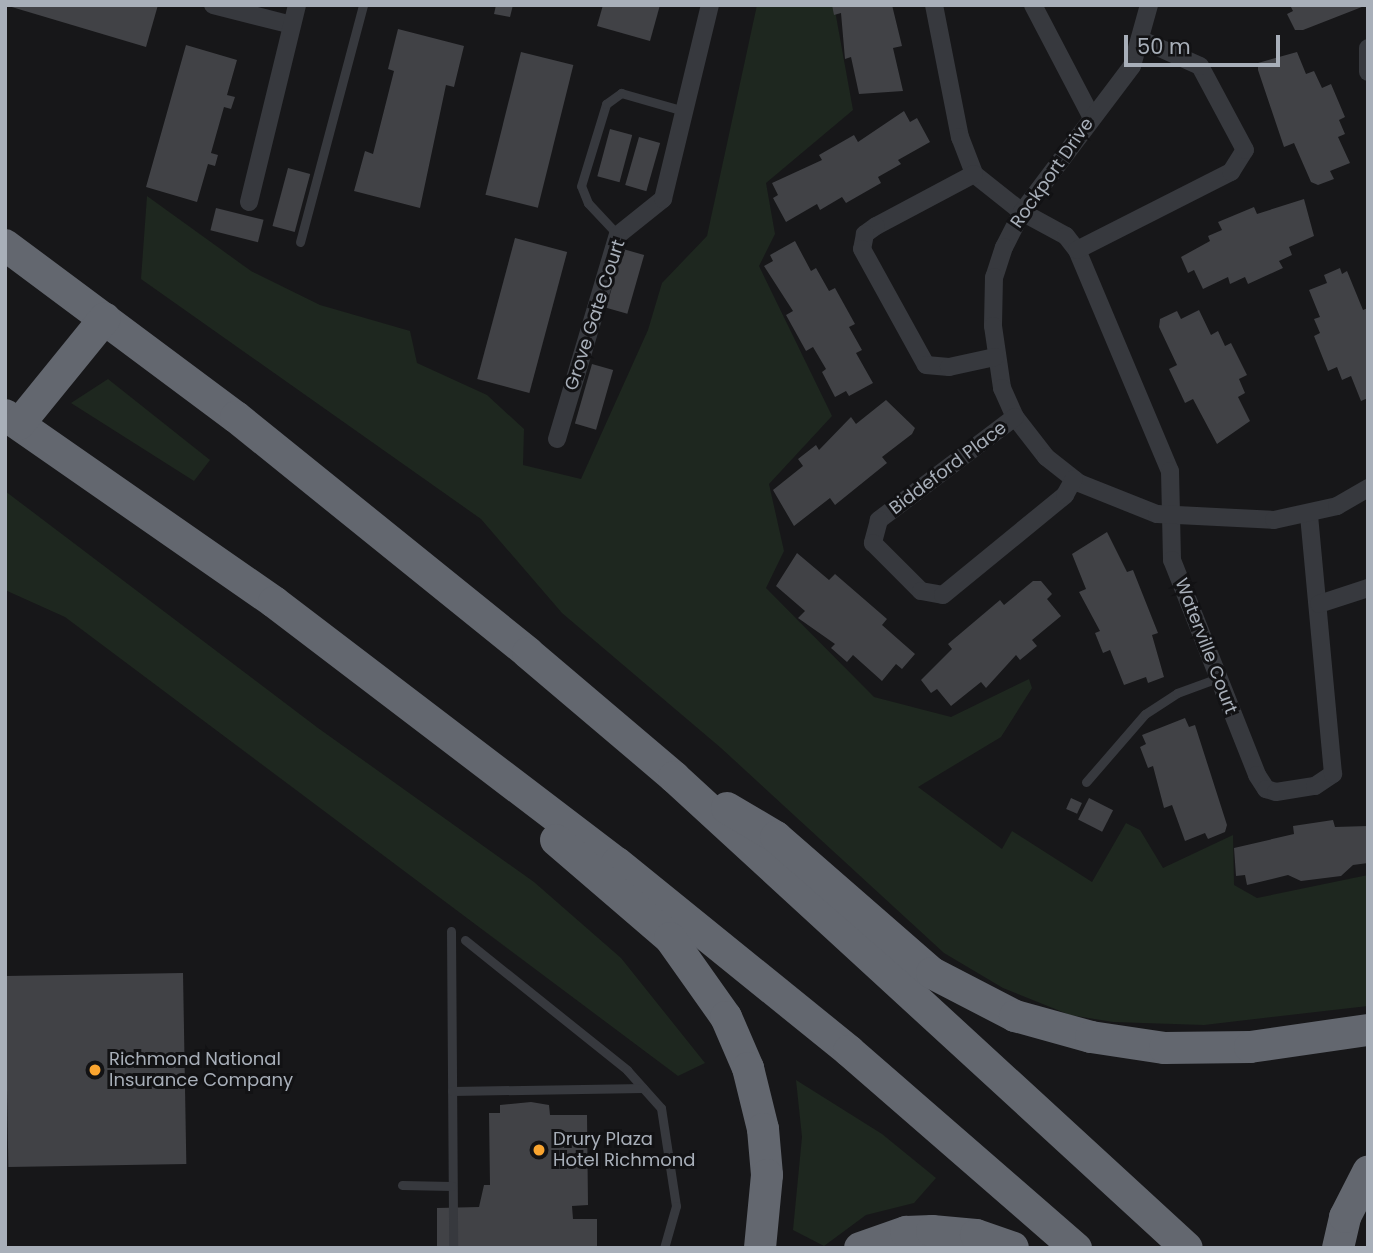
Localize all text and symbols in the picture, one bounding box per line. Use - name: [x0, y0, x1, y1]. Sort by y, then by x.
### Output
- scale bar: [1128, 21, 1284, 65]
- text: 50 m: [1137, 32, 1191, 61]
- street label: Rockport Drive: [1006, 114, 1098, 232]
- street label: Grove Gate Court: [560, 237, 630, 393]
- street label: Biddeford Place: [885, 417, 1011, 519]
- street label: Waterville Court: [1170, 575, 1242, 717]
- place label: Richmond National Insurance Company: [109, 1049, 293, 1092]
- marker: Richmond National Insurance Company: [87, 1062, 103, 1078]
- place label: Drury Plaza Hotel Richmond: [553, 1129, 695, 1172]
- marker: Drury Plaza Hotel Richmond: [531, 1142, 547, 1158]

